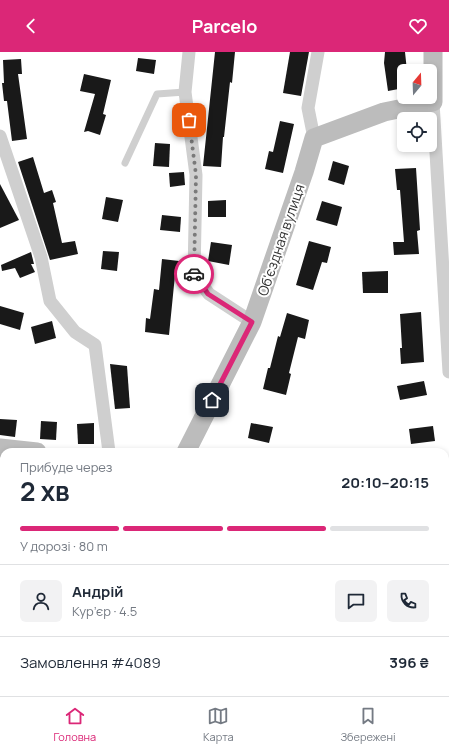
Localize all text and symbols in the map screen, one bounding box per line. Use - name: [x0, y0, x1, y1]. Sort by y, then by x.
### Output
- text: Parcelo: [192, 14, 257, 38]
- icon: back: [20, 15, 42, 37]
- icon: heart: [407, 15, 429, 37]
- north arrow: [397, 64, 437, 104]
- map controls: [397, 64, 437, 152]
- pin: [172, 103, 206, 137]
- icon: bag: [178, 109, 200, 131]
- button: locate: [397, 112, 437, 152]
- street label: Об'єздная вулиця: [252, 181, 309, 298]
- courier: [174, 254, 214, 294]
- icon: car: [183, 263, 205, 285]
- pin: [195, 383, 229, 417]
- icon: home: [201, 389, 223, 411]
- text: Прибуде через: [20, 458, 112, 476]
- text: 20:10–20:15: [341, 472, 429, 493]
- text: 2 хв: [20, 473, 70, 509]
- text: У дорозі · 80 m: [20, 537, 108, 555]
- button: person: [20, 580, 62, 622]
- button: chat: [335, 580, 377, 622]
- button: phone: [387, 580, 429, 622]
- text: Андрій: [72, 581, 123, 602]
- text: Кур’єр · 4.5: [72, 602, 137, 620]
- text: Замовлення #4089: [20, 652, 161, 673]
- text: 396 ₴: [389, 652, 429, 673]
- tab: Головна: [53, 705, 96, 744]
- tab: Карта: [203, 705, 234, 744]
- tab: Збережені: [340, 705, 396, 744]

